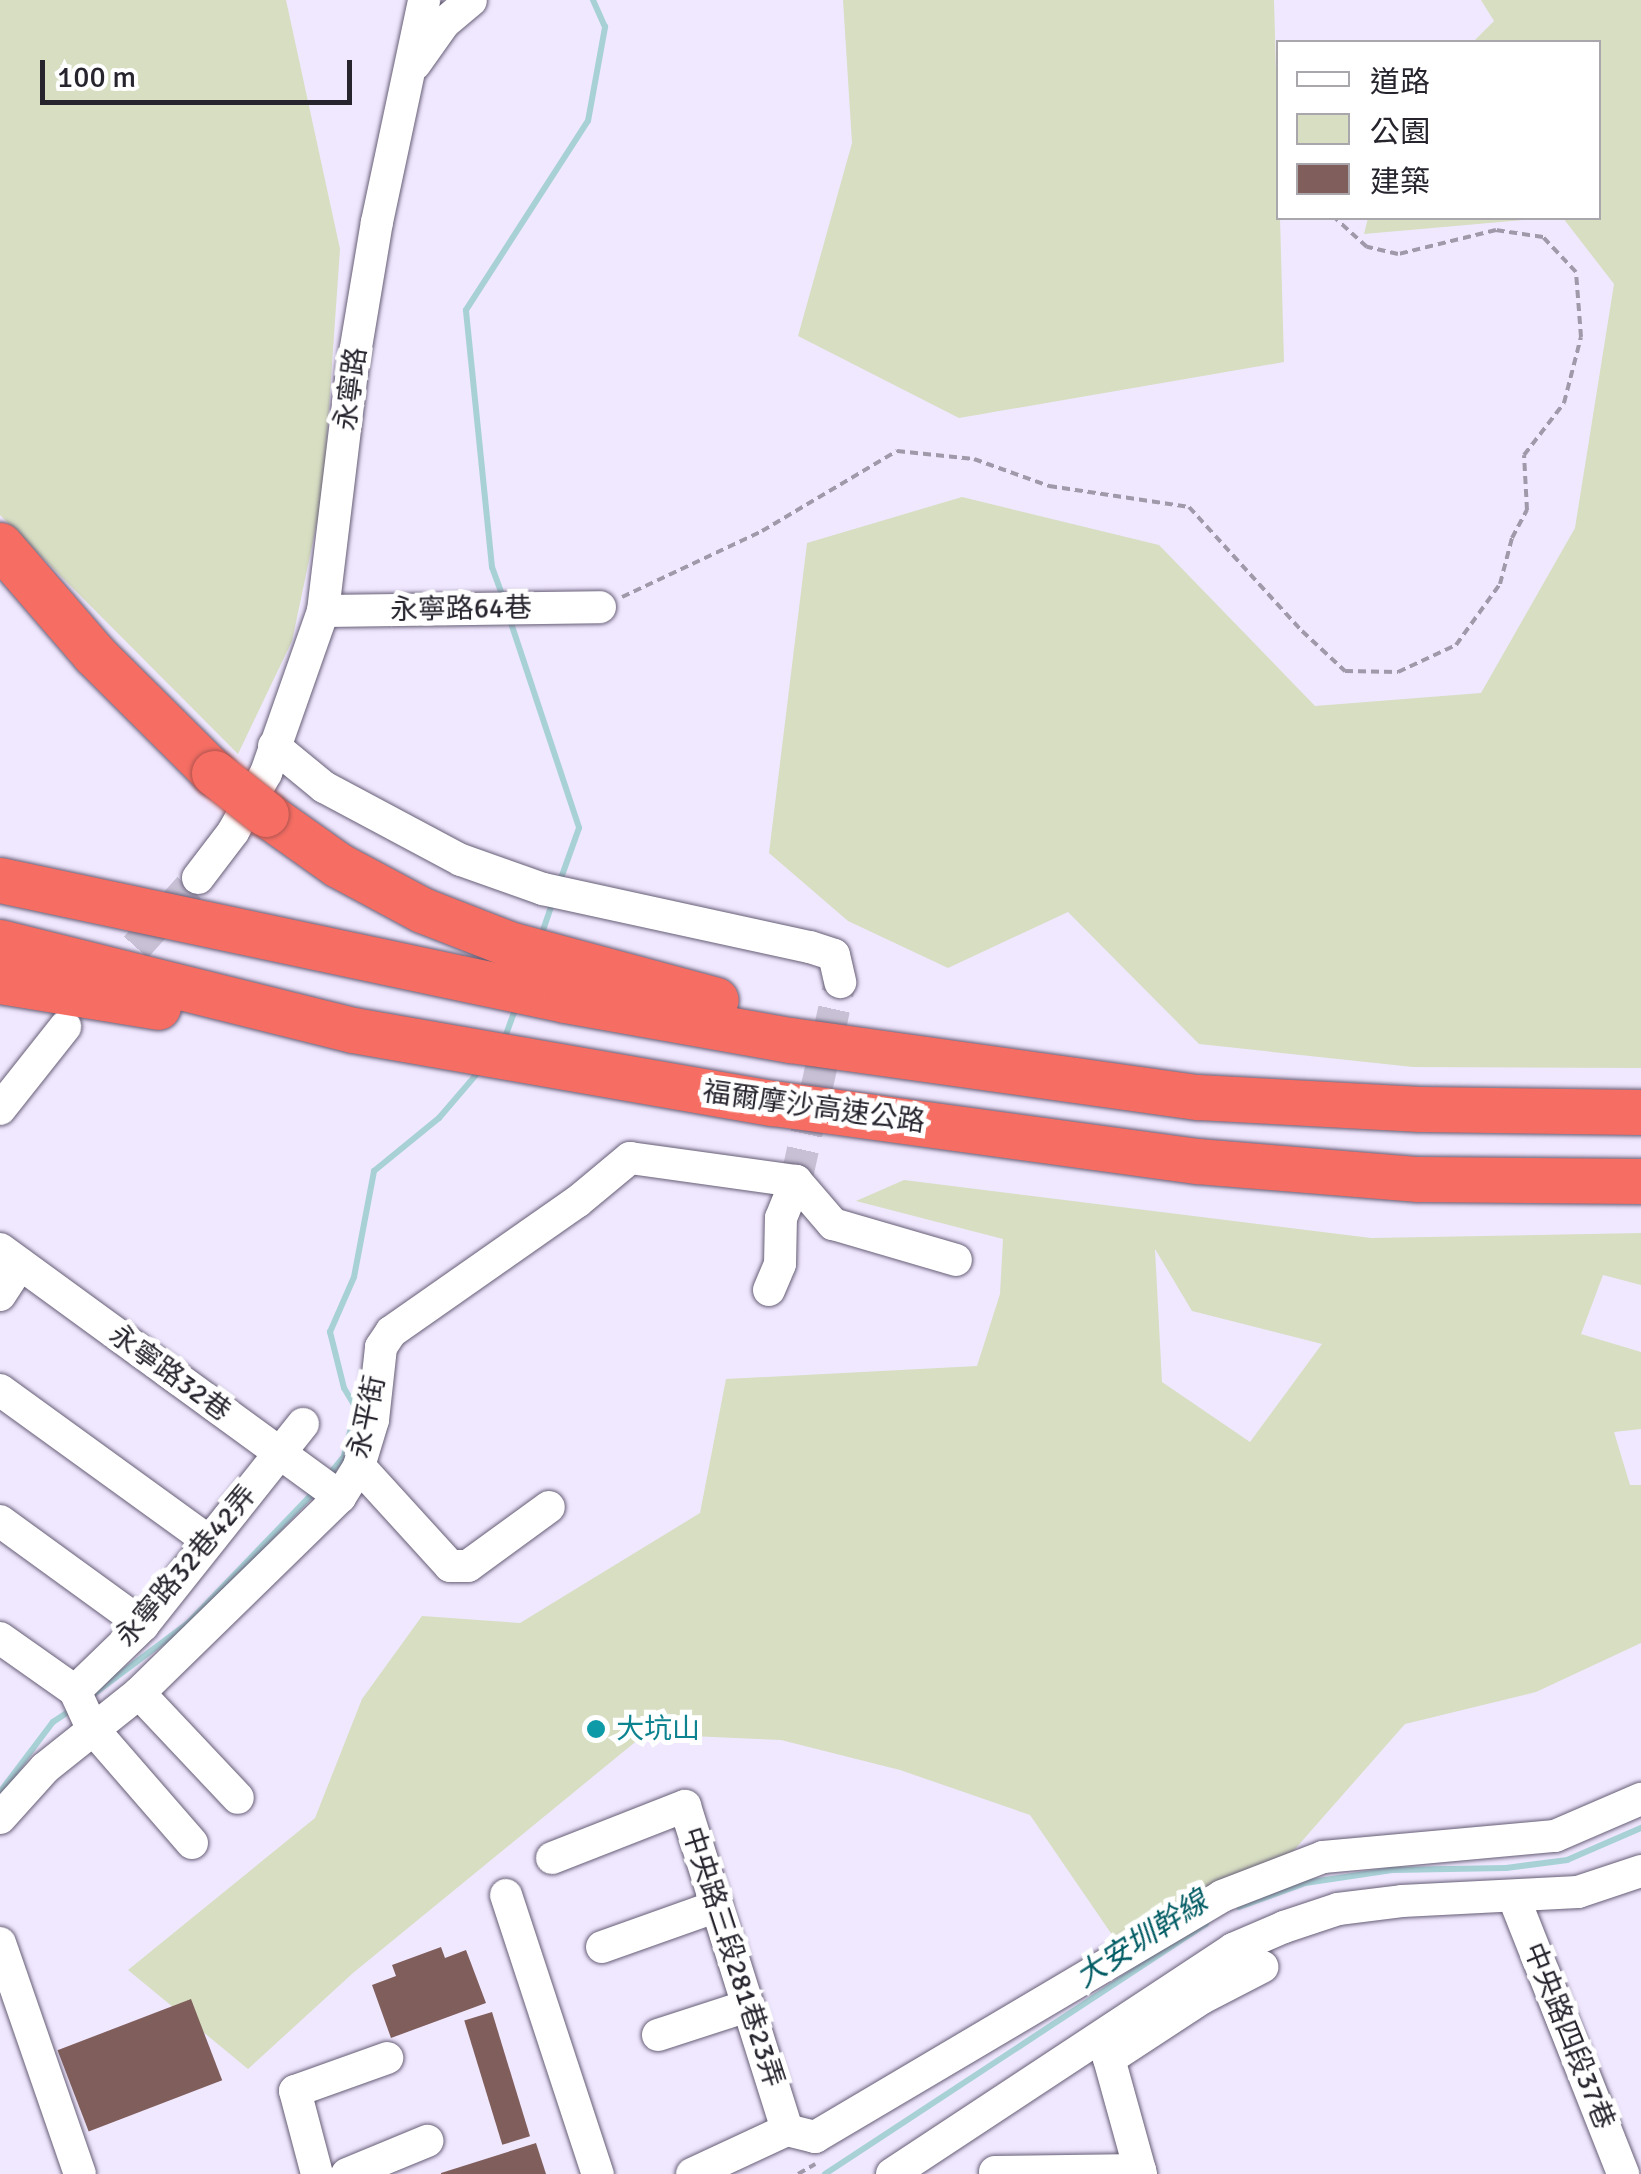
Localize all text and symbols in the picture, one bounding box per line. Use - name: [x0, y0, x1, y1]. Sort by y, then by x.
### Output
- scale bar: [45, 40, 358, 102]
- legend: [1276, 40, 1601, 220]
- text: 100 m: [57, 59, 136, 96]
- text: 道路: [1370, 64, 1430, 101]
- text: 公園: [1370, 114, 1430, 151]
- text: 建築: [1370, 164, 1430, 201]
- street label: 永寧路: [329, 345, 373, 433]
- street label: 永寧路64巷: [390, 591, 532, 627]
- street label: 福爾摩沙高速公路: [701, 1075, 927, 1139]
- street label: 永寧路32巷: [103, 1318, 237, 1428]
- street label: 永平街: [342, 1372, 392, 1462]
- street label: 永寧路32巷42弄: [109, 1478, 263, 1654]
- place label: 大坑山: [616, 1712, 700, 1746]
- marker: 大坑山: [585, 1718, 607, 1740]
- street label: 中央路三段281巷23弄: [675, 1823, 791, 2091]
- water label: 大安圳幹線: [1069, 1884, 1215, 1996]
- street label: 中央路四段37巷: [1516, 1938, 1622, 2134]

